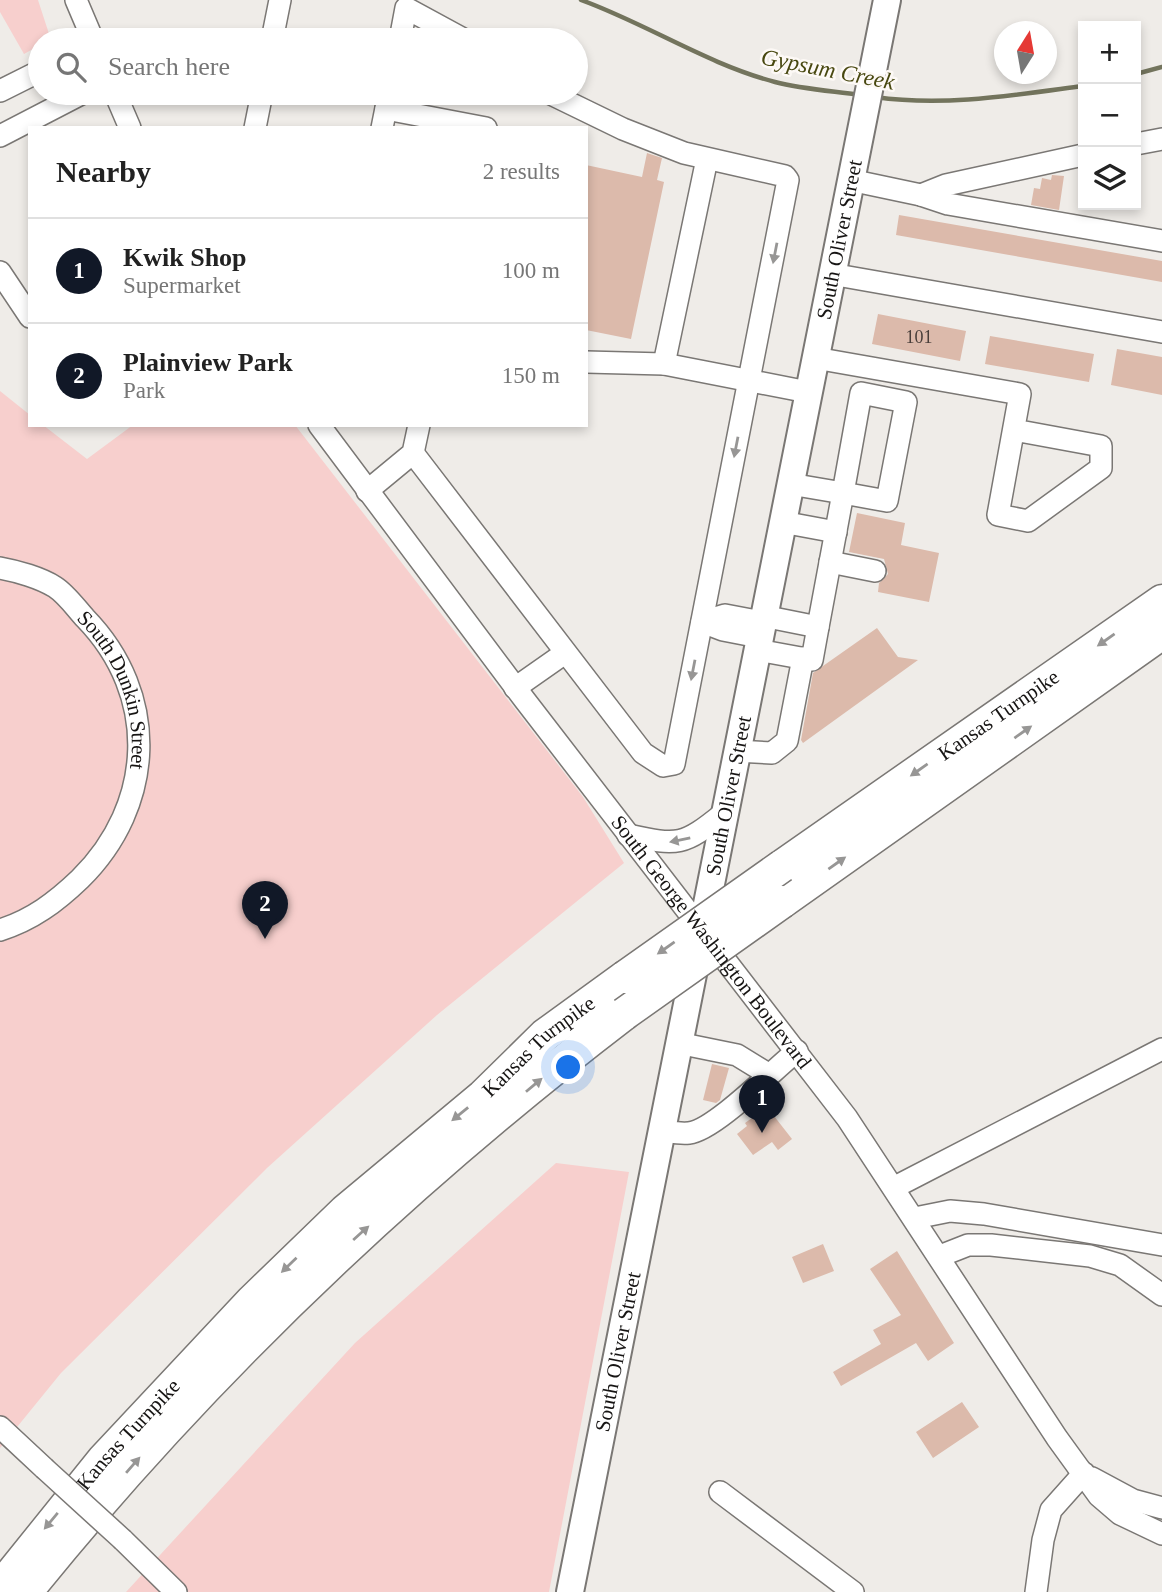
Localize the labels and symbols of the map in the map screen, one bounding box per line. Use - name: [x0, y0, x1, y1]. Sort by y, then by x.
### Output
- north arrow: [994, 21, 1057, 84]
- water label: Gypsum Creek: [759, 44, 897, 95]
- street label: South Oliver Street: [812, 157, 867, 321]
- one-way arrow: [769, 242, 780, 264]
- house number: 101: [906, 327, 933, 347]
- one-way arrow: [730, 436, 741, 458]
- street label: South Dunkin Street: [73, 606, 151, 771]
- one-way arrow: [1097, 633, 1115, 647]
- one-way arrow: [687, 660, 698, 682]
- street label: Kansas Turnpike: [934, 665, 1064, 765]
- street label: South Oliver Street: [701, 714, 756, 878]
- one-way arrow: [1014, 725, 1032, 739]
- one-way arrow: [910, 763, 928, 777]
- street label: South George Washington Boulevard: [606, 811, 817, 1074]
- one-way arrow: [669, 835, 691, 846]
- one-way arrow: [828, 856, 846, 870]
- pin: 2: [242, 881, 288, 939]
- one-way arrow: [657, 941, 675, 955]
- street label: Kansas Turnpike: [477, 991, 600, 1102]
- your location: [551, 1050, 585, 1084]
- pin: 1: [739, 1075, 785, 1133]
- one-way arrow: [525, 1078, 542, 1093]
- one-way arrow: [451, 1107, 469, 1122]
- one-way arrow: [352, 1225, 370, 1241]
- one-way arrow: [281, 1257, 298, 1274]
- street label: South Oliver Street: [590, 1270, 645, 1434]
- street label: Kansas Turnpike: [72, 1374, 185, 1495]
- one-way arrow: [125, 1456, 141, 1474]
- one-way arrow: [44, 1513, 59, 1530]

